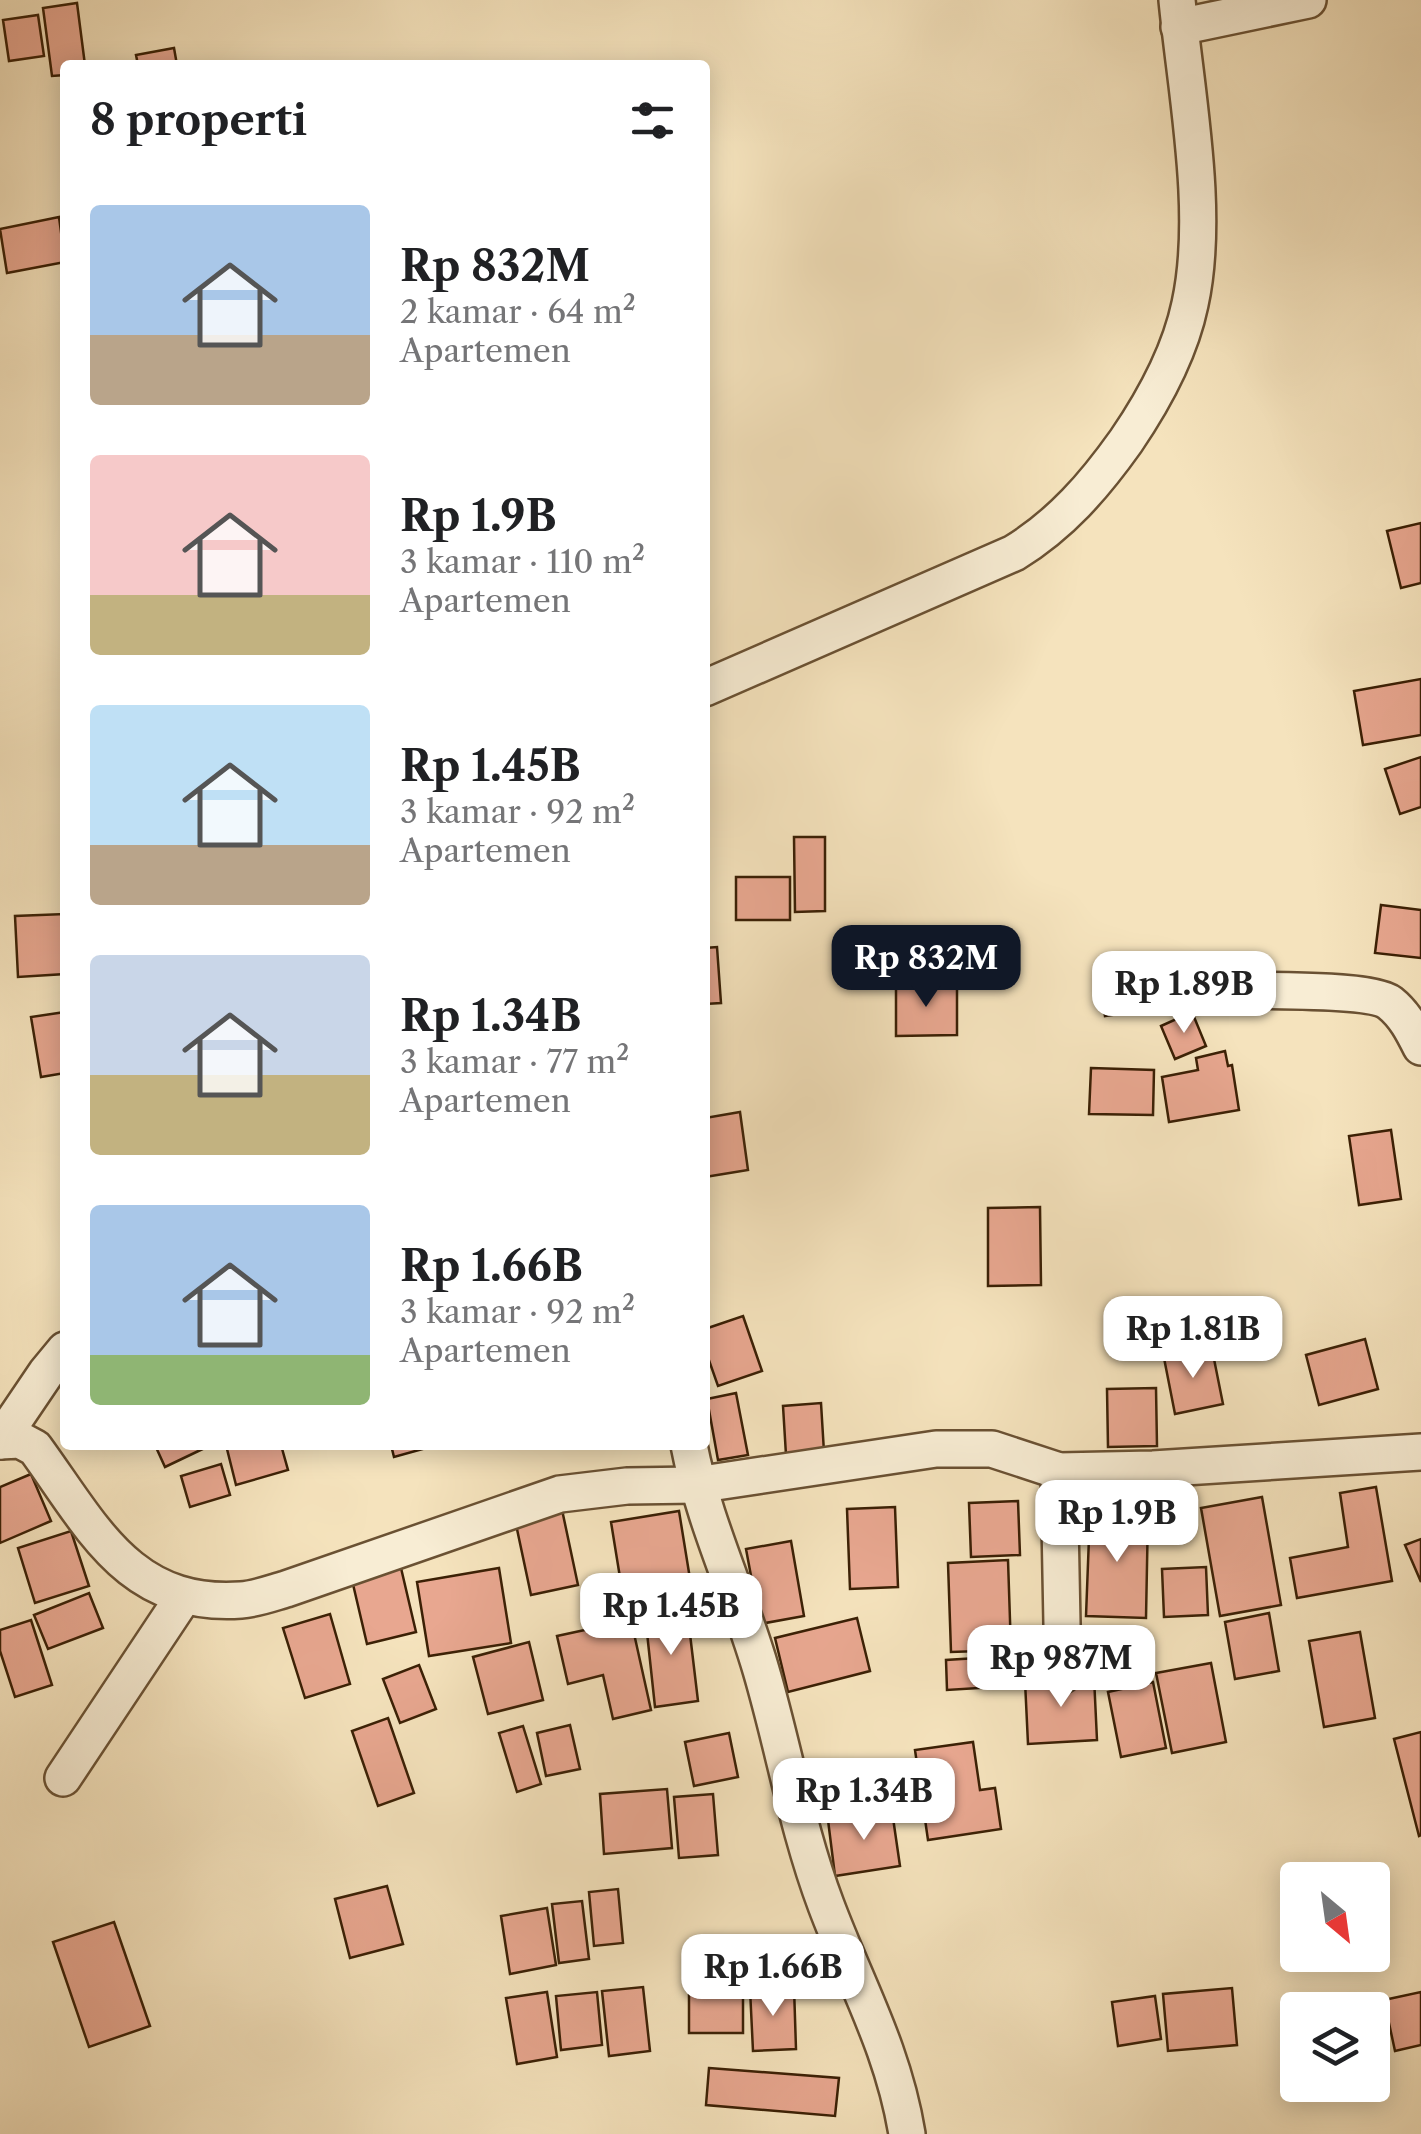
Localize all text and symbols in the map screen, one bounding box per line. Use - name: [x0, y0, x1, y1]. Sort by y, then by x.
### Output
- icon: filters: [625, 93, 680, 148]
- text: 8 properti: [90, 94, 307, 146]
- text: Rp 832M: [400, 240, 590, 292]
- icon: home: [170, 245, 290, 365]
- text: 2 kamar · 64 m²: [400, 292, 636, 331]
- text: Apartemen: [400, 331, 571, 370]
- text: Rp 1.9B: [400, 490, 557, 542]
- icon: home: [170, 495, 290, 615]
- text: 3 kamar · 110 m²: [400, 542, 645, 581]
- text: Apartemen: [400, 581, 571, 620]
- text: Rp 1.45B: [400, 740, 581, 792]
- icon: home: [170, 745, 290, 865]
- text: 3 kamar · 92 m²: [400, 792, 635, 831]
- text: Apartemen: [400, 831, 571, 870]
- pin: Rp 832M: [834, 925, 1018, 1010]
- text: Rp 832M: [854, 938, 998, 977]
- pin: Rp 1.89B: [1081, 951, 1287, 1036]
- text: Rp 1.89B: [1114, 964, 1254, 1003]
- text: Rp 1.34B: [400, 990, 581, 1042]
- icon: home: [170, 995, 290, 1115]
- text: 3 kamar · 77 m²: [400, 1042, 629, 1081]
- text: Apartemen: [400, 1081, 571, 1120]
- text: Rp 1.66B: [400, 1240, 583, 1292]
- icon: home: [170, 1245, 290, 1365]
- text: 3 kamar · 92 m²: [400, 1292, 635, 1331]
- pin: Rp 1.81B: [1090, 1296, 1296, 1381]
- text: Rp 1.81B: [1125, 1309, 1261, 1348]
- text: Apartemen: [400, 1331, 571, 1370]
- pin: Rp 1.9B: [1025, 1480, 1209, 1565]
- text: Rp 1.9B: [1057, 1493, 1177, 1532]
- pin: Rp 1.45B: [568, 1573, 774, 1658]
- text: Rp 1.45B: [602, 1586, 740, 1625]
- pin: Rp 987M: [969, 1625, 1153, 1710]
- text: Rp 987M: [989, 1638, 1133, 1677]
- pin: Rp 1.34B: [761, 1758, 967, 1843]
- text: Rp 1.34B: [795, 1771, 933, 1810]
- north arrow: [1280, 1862, 1390, 1972]
- map controls: [1280, 1862, 1390, 2102]
- pin: Rp 1.66B: [670, 1934, 876, 2019]
- text: Rp 1.66B: [703, 1947, 843, 1986]
- button: layers: [1280, 1992, 1390, 2102]

